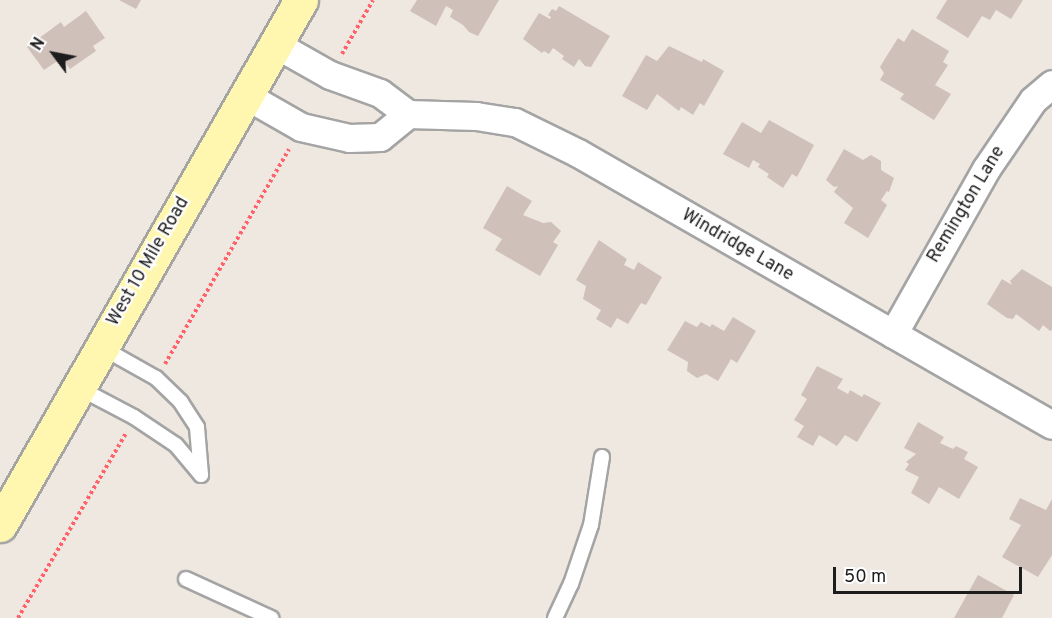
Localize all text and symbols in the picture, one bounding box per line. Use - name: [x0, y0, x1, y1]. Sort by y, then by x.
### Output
- north arrow: [24, 24, 84, 84]
- text: N: [27, 34, 50, 55]
- street label: Remington Lane: [924, 143, 1010, 267]
- street label: West 10 Mile Road: [103, 194, 195, 330]
- street label: Windridge Lane: [677, 205, 797, 287]
- scale bar: [836, 555, 1025, 593]
- text: 50 m: [844, 566, 886, 589]

